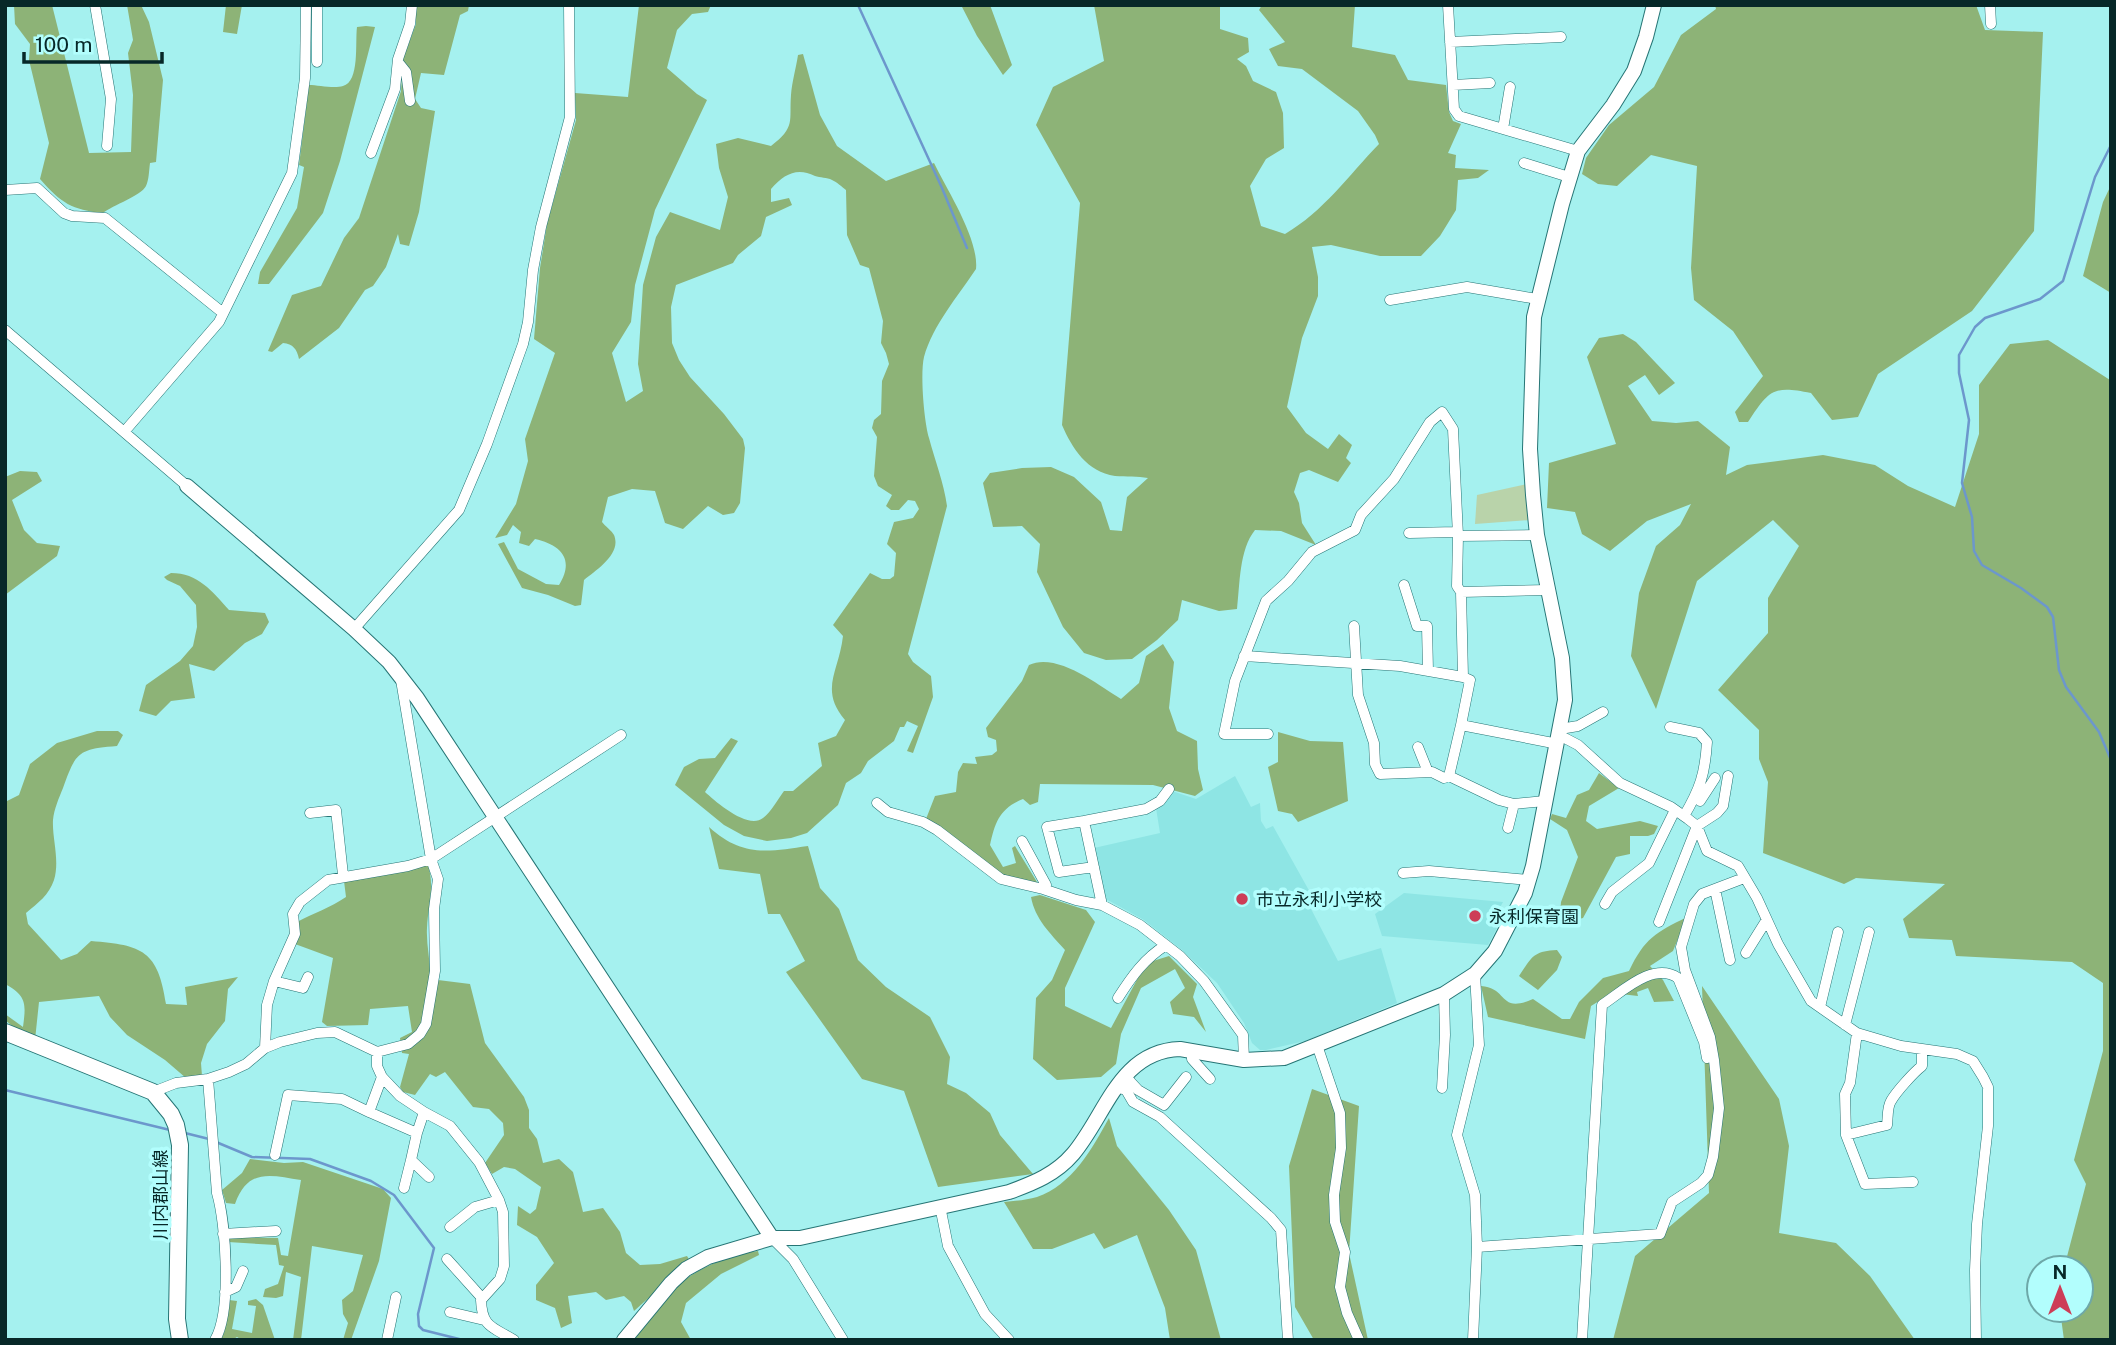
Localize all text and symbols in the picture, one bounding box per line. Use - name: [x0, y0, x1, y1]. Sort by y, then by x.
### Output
- scale bar: [24, 21, 163, 65]
- text: 100 m: [35, 32, 92, 57]
- place label: 市立永利小学校: [1256, 889, 1382, 910]
- marker: 市立永利小学校: [1234, 891, 1250, 907]
- place label: 永利保育園: [1489, 906, 1579, 927]
- marker: 永利保育園: [1467, 908, 1483, 924]
- street label: 川内郡山線: [150, 1150, 171, 1240]
- north arrow: [2025, 1254, 2095, 1324]
- text: N: [2053, 1261, 2067, 1283]

